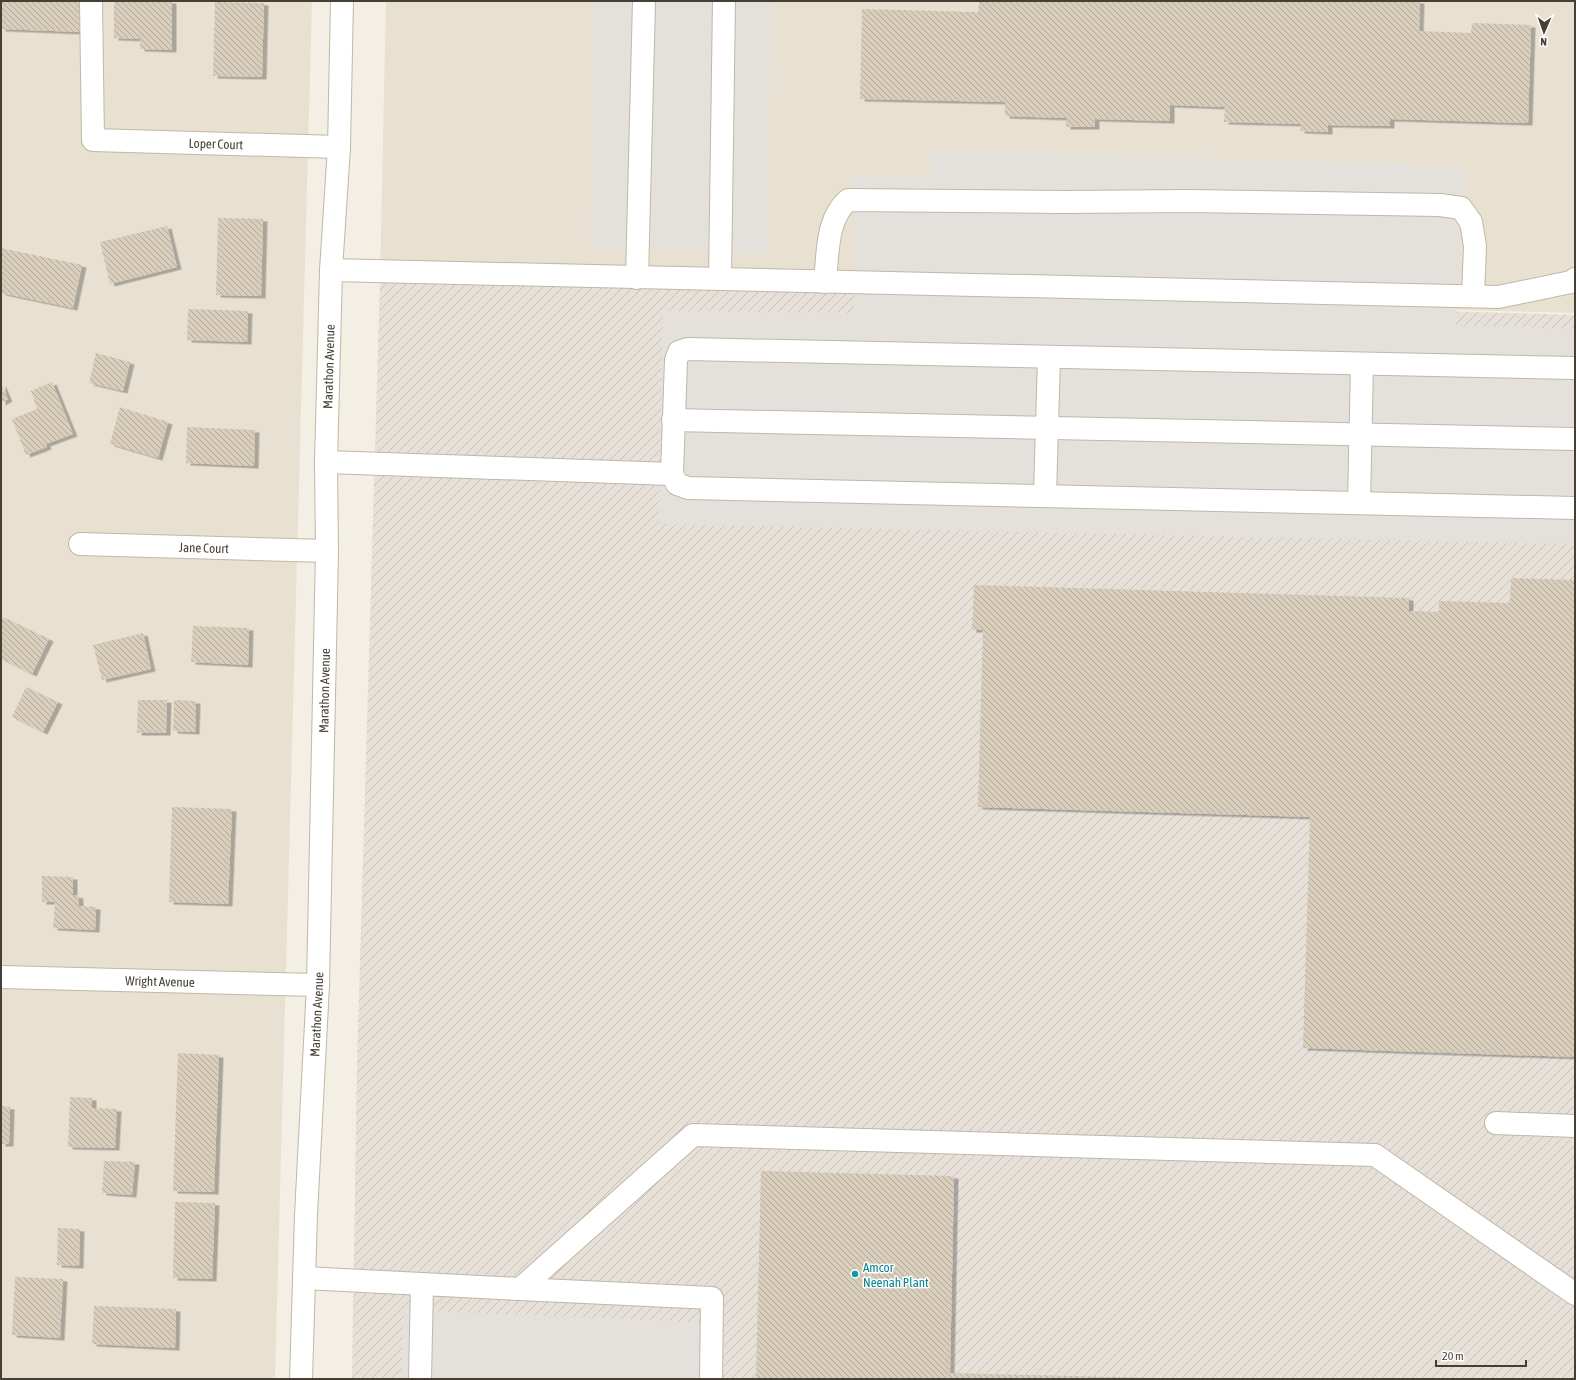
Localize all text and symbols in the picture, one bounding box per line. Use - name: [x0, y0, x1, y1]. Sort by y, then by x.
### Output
- north arrow: [1524, 12, 1564, 52]
- text: N: [1540, 36, 1547, 48]
- street label: Loper Court: [188, 136, 244, 152]
- street label: Marathon Avenue: [320, 324, 338, 409]
- street label: Jane Court: [179, 540, 229, 556]
- street label: Marathon Avenue: [316, 648, 333, 733]
- street label: Marathon Avenue: [307, 972, 326, 1057]
- street label: Wright Avenue: [125, 973, 195, 990]
- place label: Amcor Neenah Plant: [863, 1260, 929, 1290]
- marker: Amcor Neenah Plant: [850, 1269, 860, 1279]
- scale bar: [1436, 1342, 1526, 1368]
- text: 20 m: [1442, 1349, 1464, 1363]

